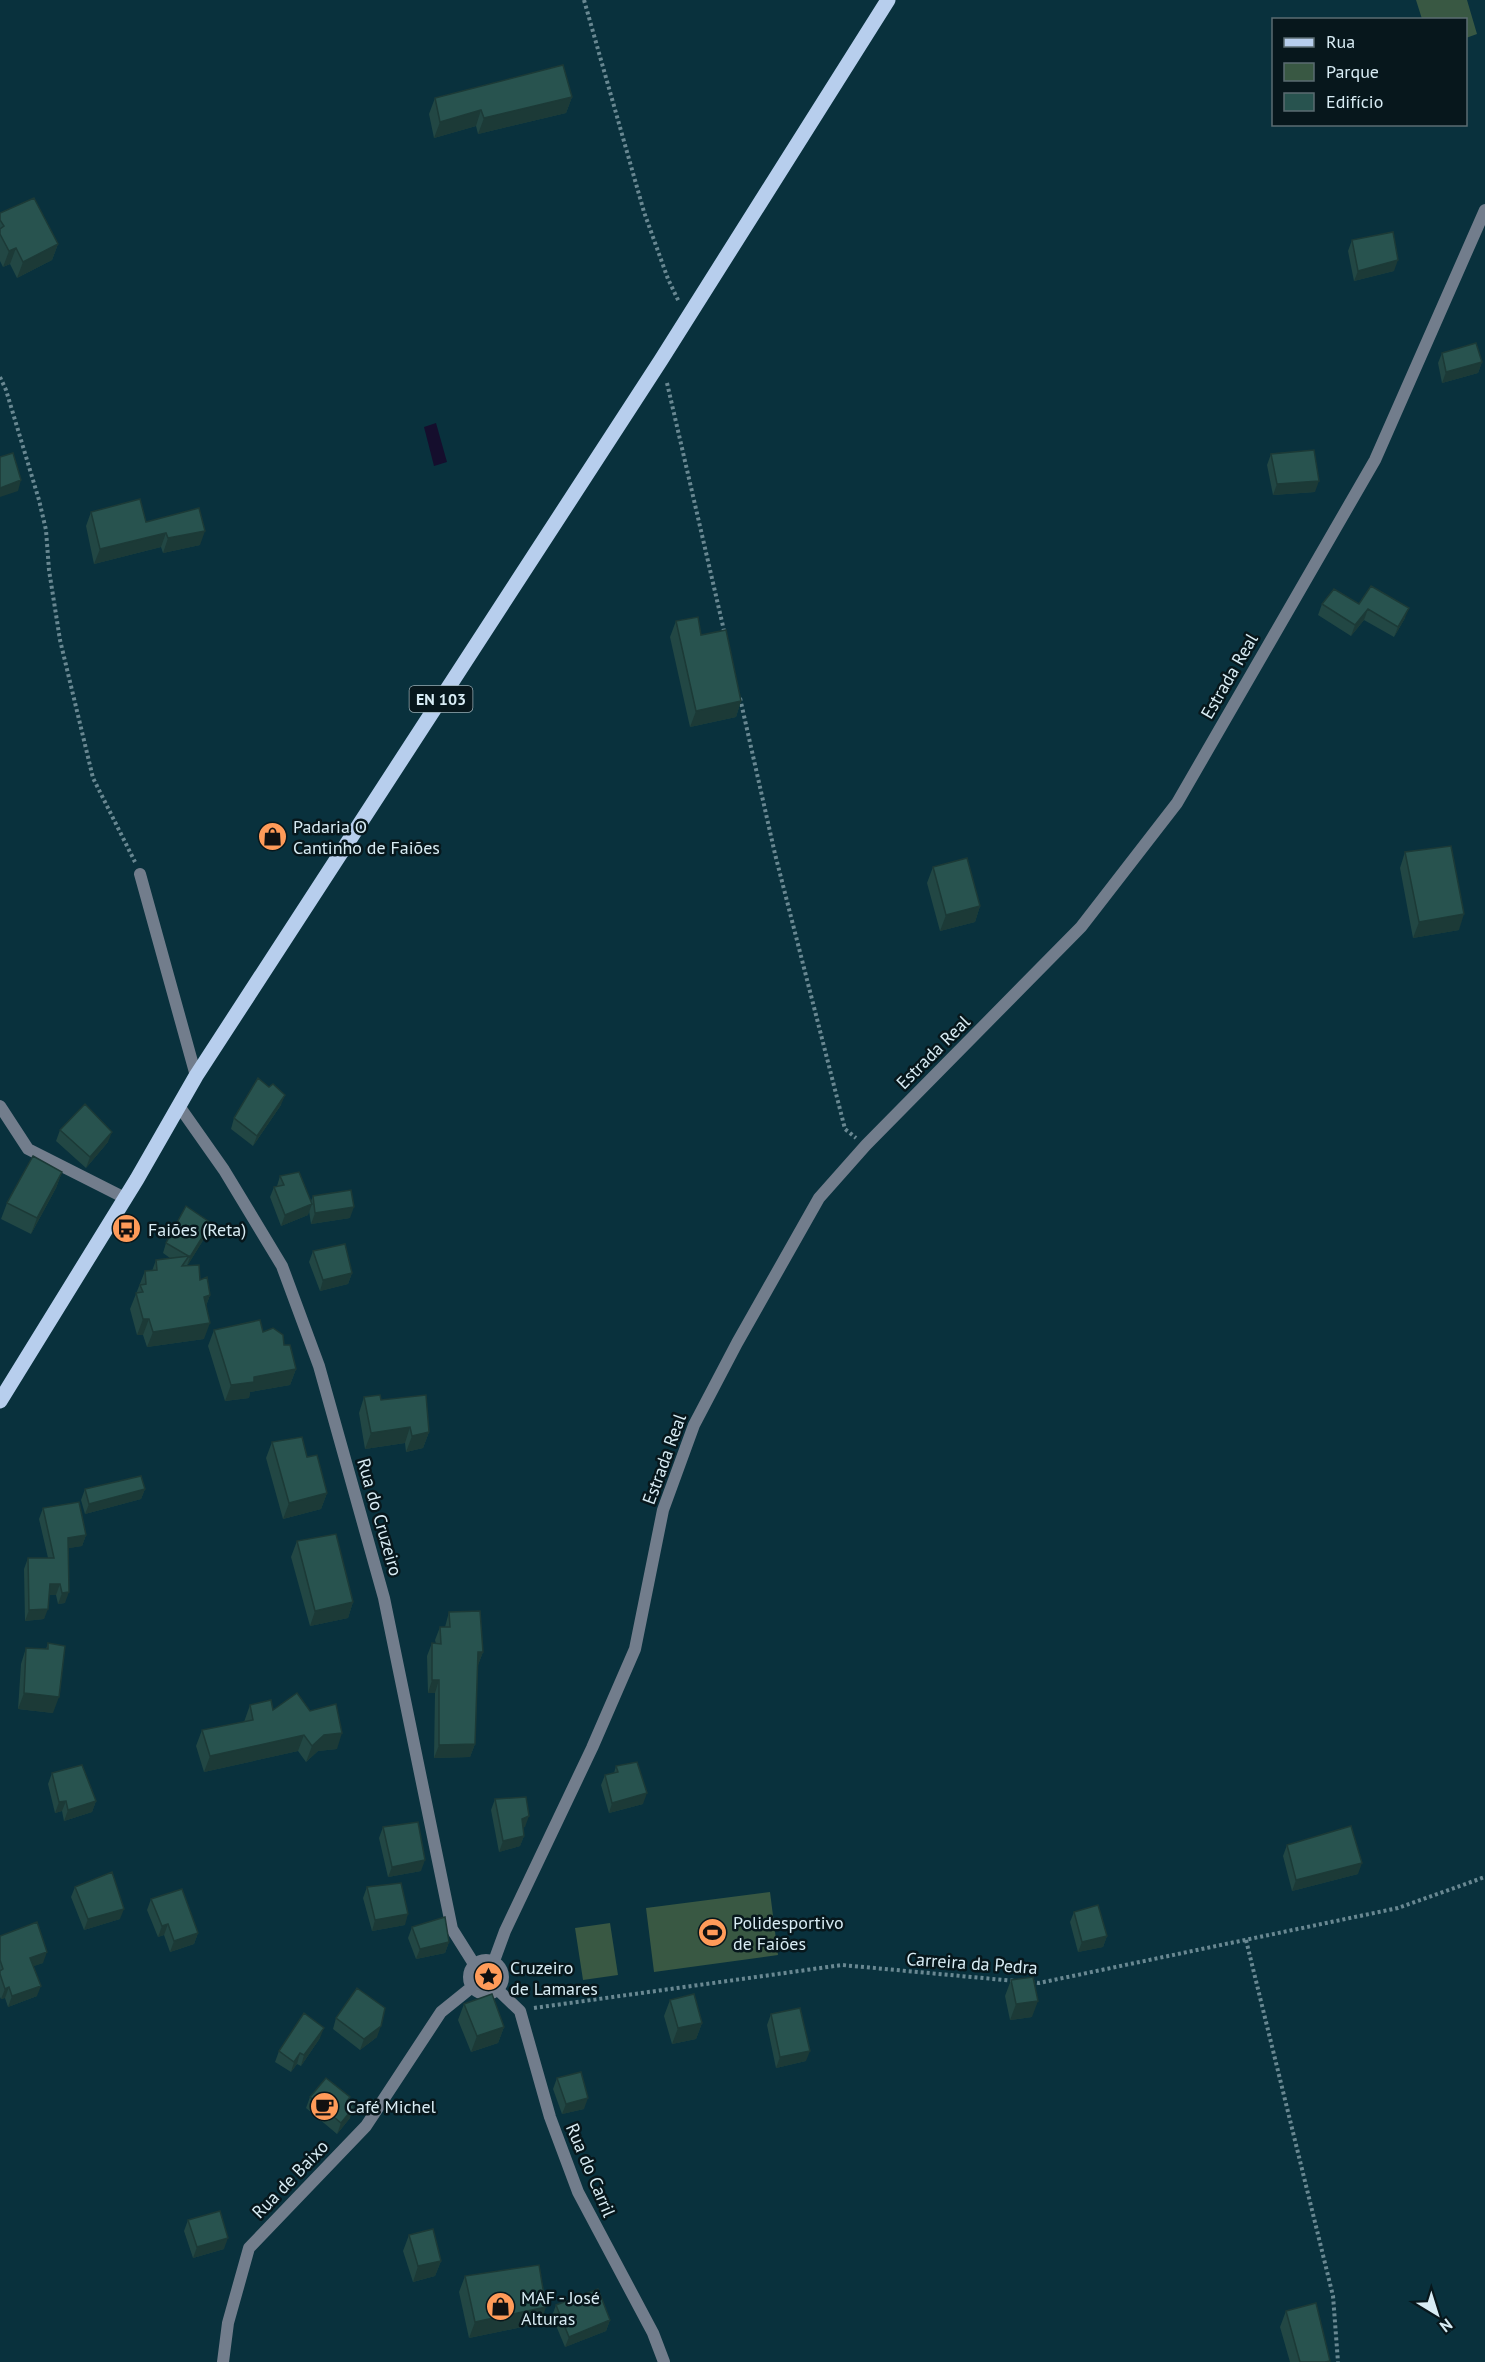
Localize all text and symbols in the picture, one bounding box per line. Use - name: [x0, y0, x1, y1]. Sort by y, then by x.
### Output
- legend: [1272, 18, 1467, 126]
- text: Rua: [1326, 30, 1355, 53]
- text: Parque: [1326, 60, 1379, 83]
- text: Edifício: [1326, 90, 1383, 113]
- street label: Estrada Real: [1195, 628, 1263, 723]
- road number: EN 103: [410, 686, 472, 712]
- place label: Padaria O Cantinho de Faiões: [293, 815, 440, 859]
- shop icon: Padaria O Cantinho de Faiões: [256, 820, 288, 852]
- street label: Estrada Real: [891, 1010, 975, 1094]
- bus stop icon: Faiões (Reta): [111, 1213, 143, 1245]
- place label: Faiões (Reta): [148, 1218, 246, 1241]
- street label: Estrada Real: [637, 1410, 691, 1508]
- street label: Rua do Cruzeiro: [352, 1455, 408, 1579]
- place label: Polidesportivo de Faiões: [733, 1911, 844, 1955]
- sports icon: Polidesportivo de Faiões: [696, 1916, 728, 1948]
- street label: Carreira da Pedra: [906, 1947, 1038, 1979]
- place label: Cruzeiro de Lamares: [510, 1956, 598, 2000]
- place icon: Cruzeiro de Lamares: [473, 1961, 505, 1993]
- cafe icon: Café Michel: [309, 2090, 341, 2122]
- place label: Café Michel: [346, 2095, 437, 2118]
- street label: Rua do Carril: [561, 2120, 621, 2221]
- street label: Rua de Baixo: [247, 2135, 333, 2223]
- north arrow: [1407, 2284, 1467, 2344]
- place label: MAF - José Alturas: [521, 2286, 600, 2330]
- shop icon: MAF - José Alturas: [484, 2291, 516, 2323]
- text: N: [1436, 2315, 1457, 2337]

